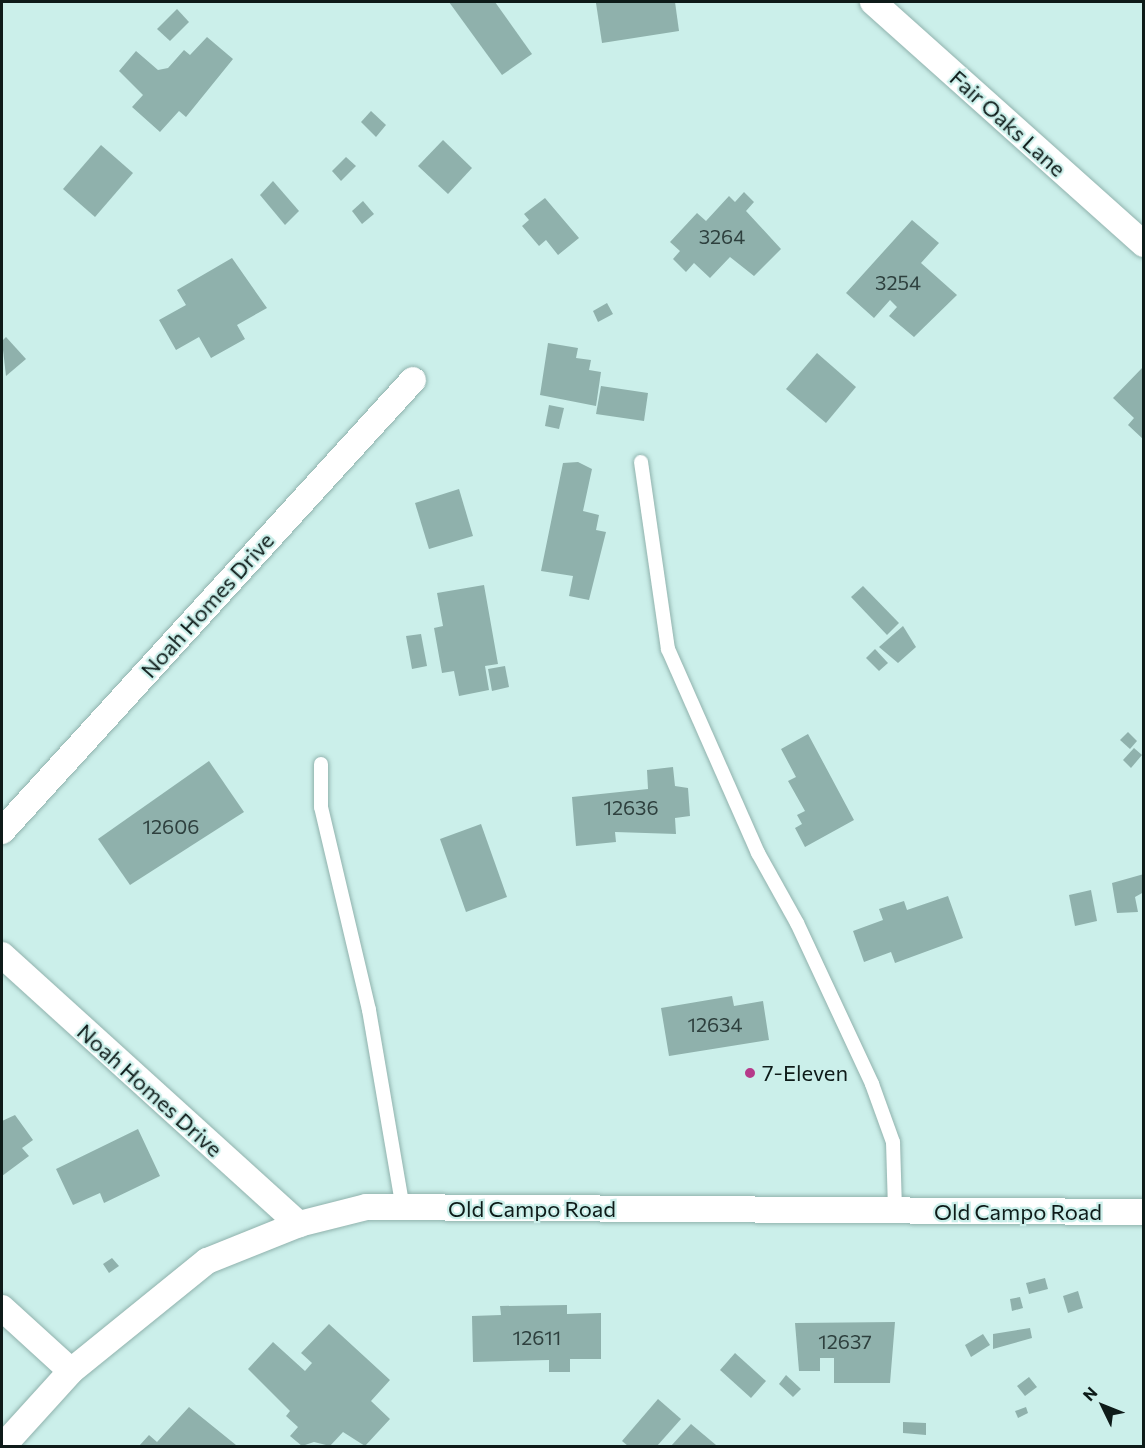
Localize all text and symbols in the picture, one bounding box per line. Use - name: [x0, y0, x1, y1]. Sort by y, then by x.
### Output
- street label: Fair Oaks Lane: [945, 64, 1071, 182]
- house number: 3264: [699, 224, 745, 248]
- house number: 3254: [875, 270, 921, 294]
- street label: Noah Homes Drive: [135, 527, 279, 683]
- house number: 12636: [603, 795, 659, 819]
- house number: 12606: [143, 814, 199, 838]
- house number: 12634: [687, 1012, 743, 1036]
- street label: Noah Homes Drive: [72, 1018, 228, 1162]
- place label: 7-Eleven: [762, 1060, 848, 1086]
- marker: 7-Eleven: [743, 1066, 757, 1080]
- street label: Old Campo Road: [448, 1196, 616, 1222]
- street label: Old Campo Road: [934, 1199, 1102, 1225]
- house number: 12611: [513, 1325, 561, 1349]
- house number: 12637: [818, 1329, 872, 1353]
- north arrow: [1073, 1376, 1133, 1436]
- text: N: [1078, 1383, 1101, 1404]

